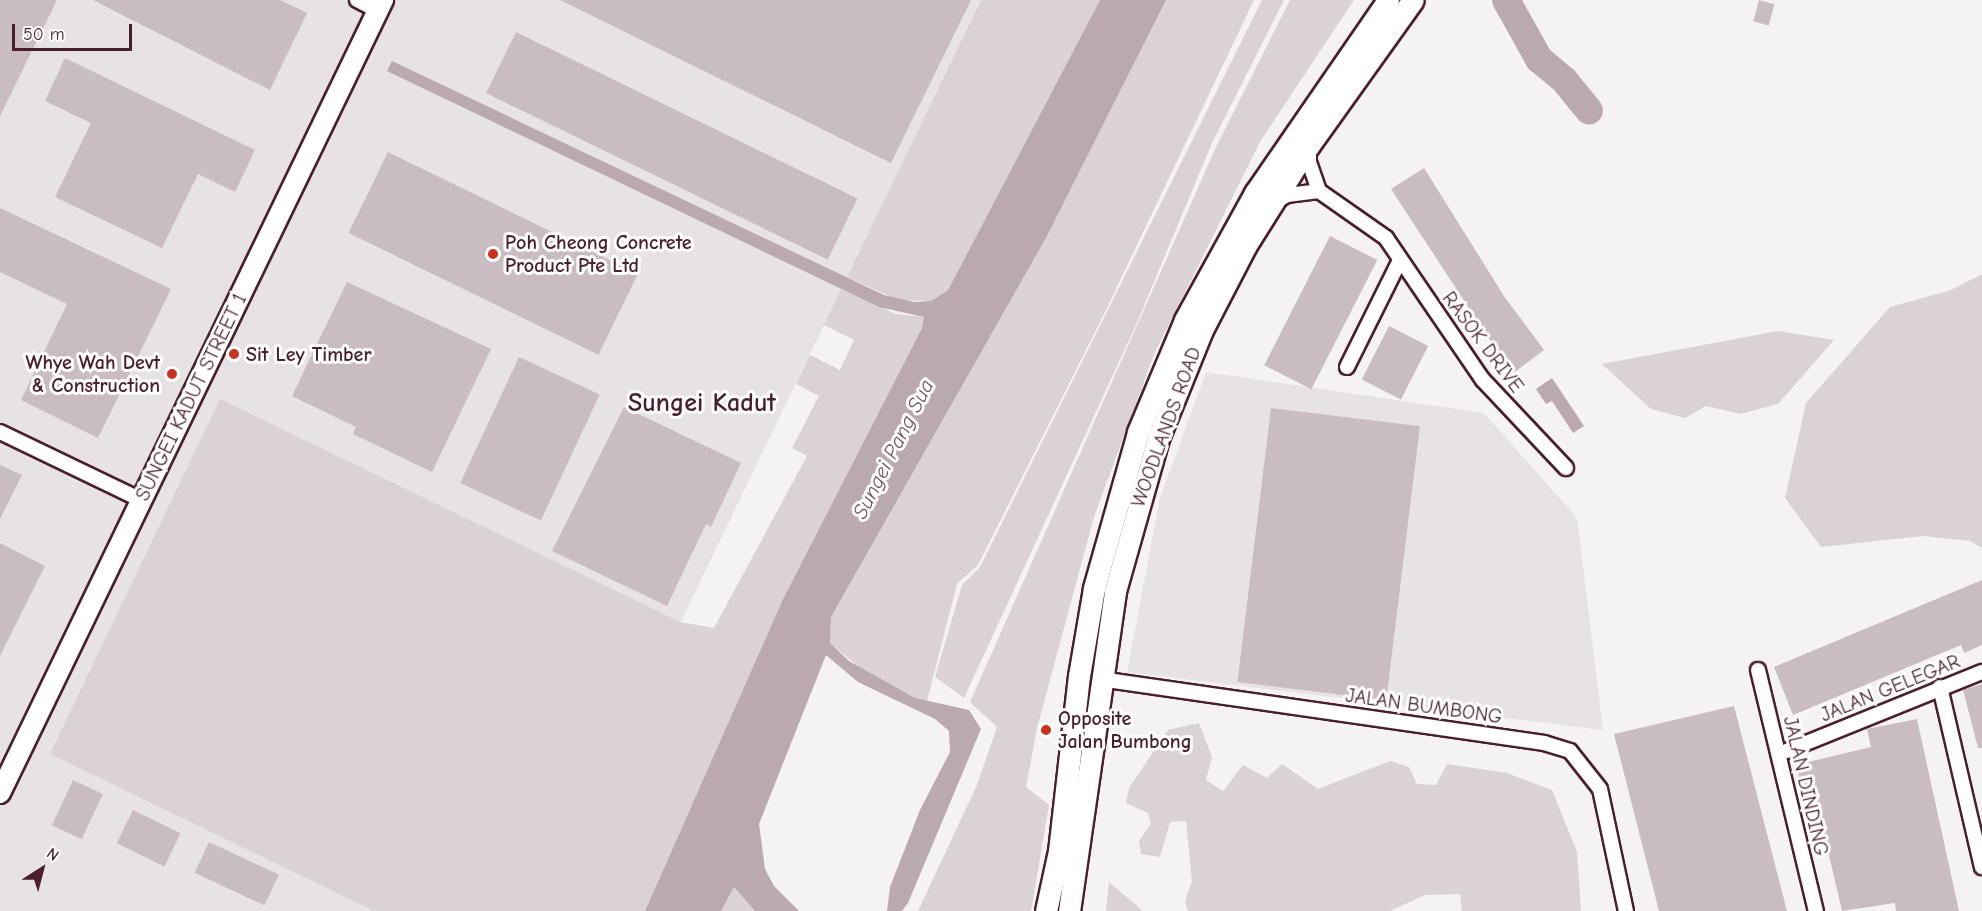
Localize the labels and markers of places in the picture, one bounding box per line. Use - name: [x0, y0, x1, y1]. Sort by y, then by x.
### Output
- place label: Poh Cheong Concrete Product Pte Ltd: [505, 231, 692, 278]
- marker: Poh Cheong Concrete Product Pte Ltd: [486, 247, 500, 261]
- place label: Sit Ley Timber: [246, 342, 371, 366]
- marker: Sit Ley Timber: [227, 347, 241, 361]
- place label: Whye Wah Devt & Construction: [26, 350, 160, 397]
- marker: Whye Wah Devt & Construction: [165, 367, 179, 381]
- place label: Opposite Jalan Bumbong: [1058, 706, 1192, 753]
- marker: Opposite Jalan Bumbong: [1039, 723, 1053, 737]

